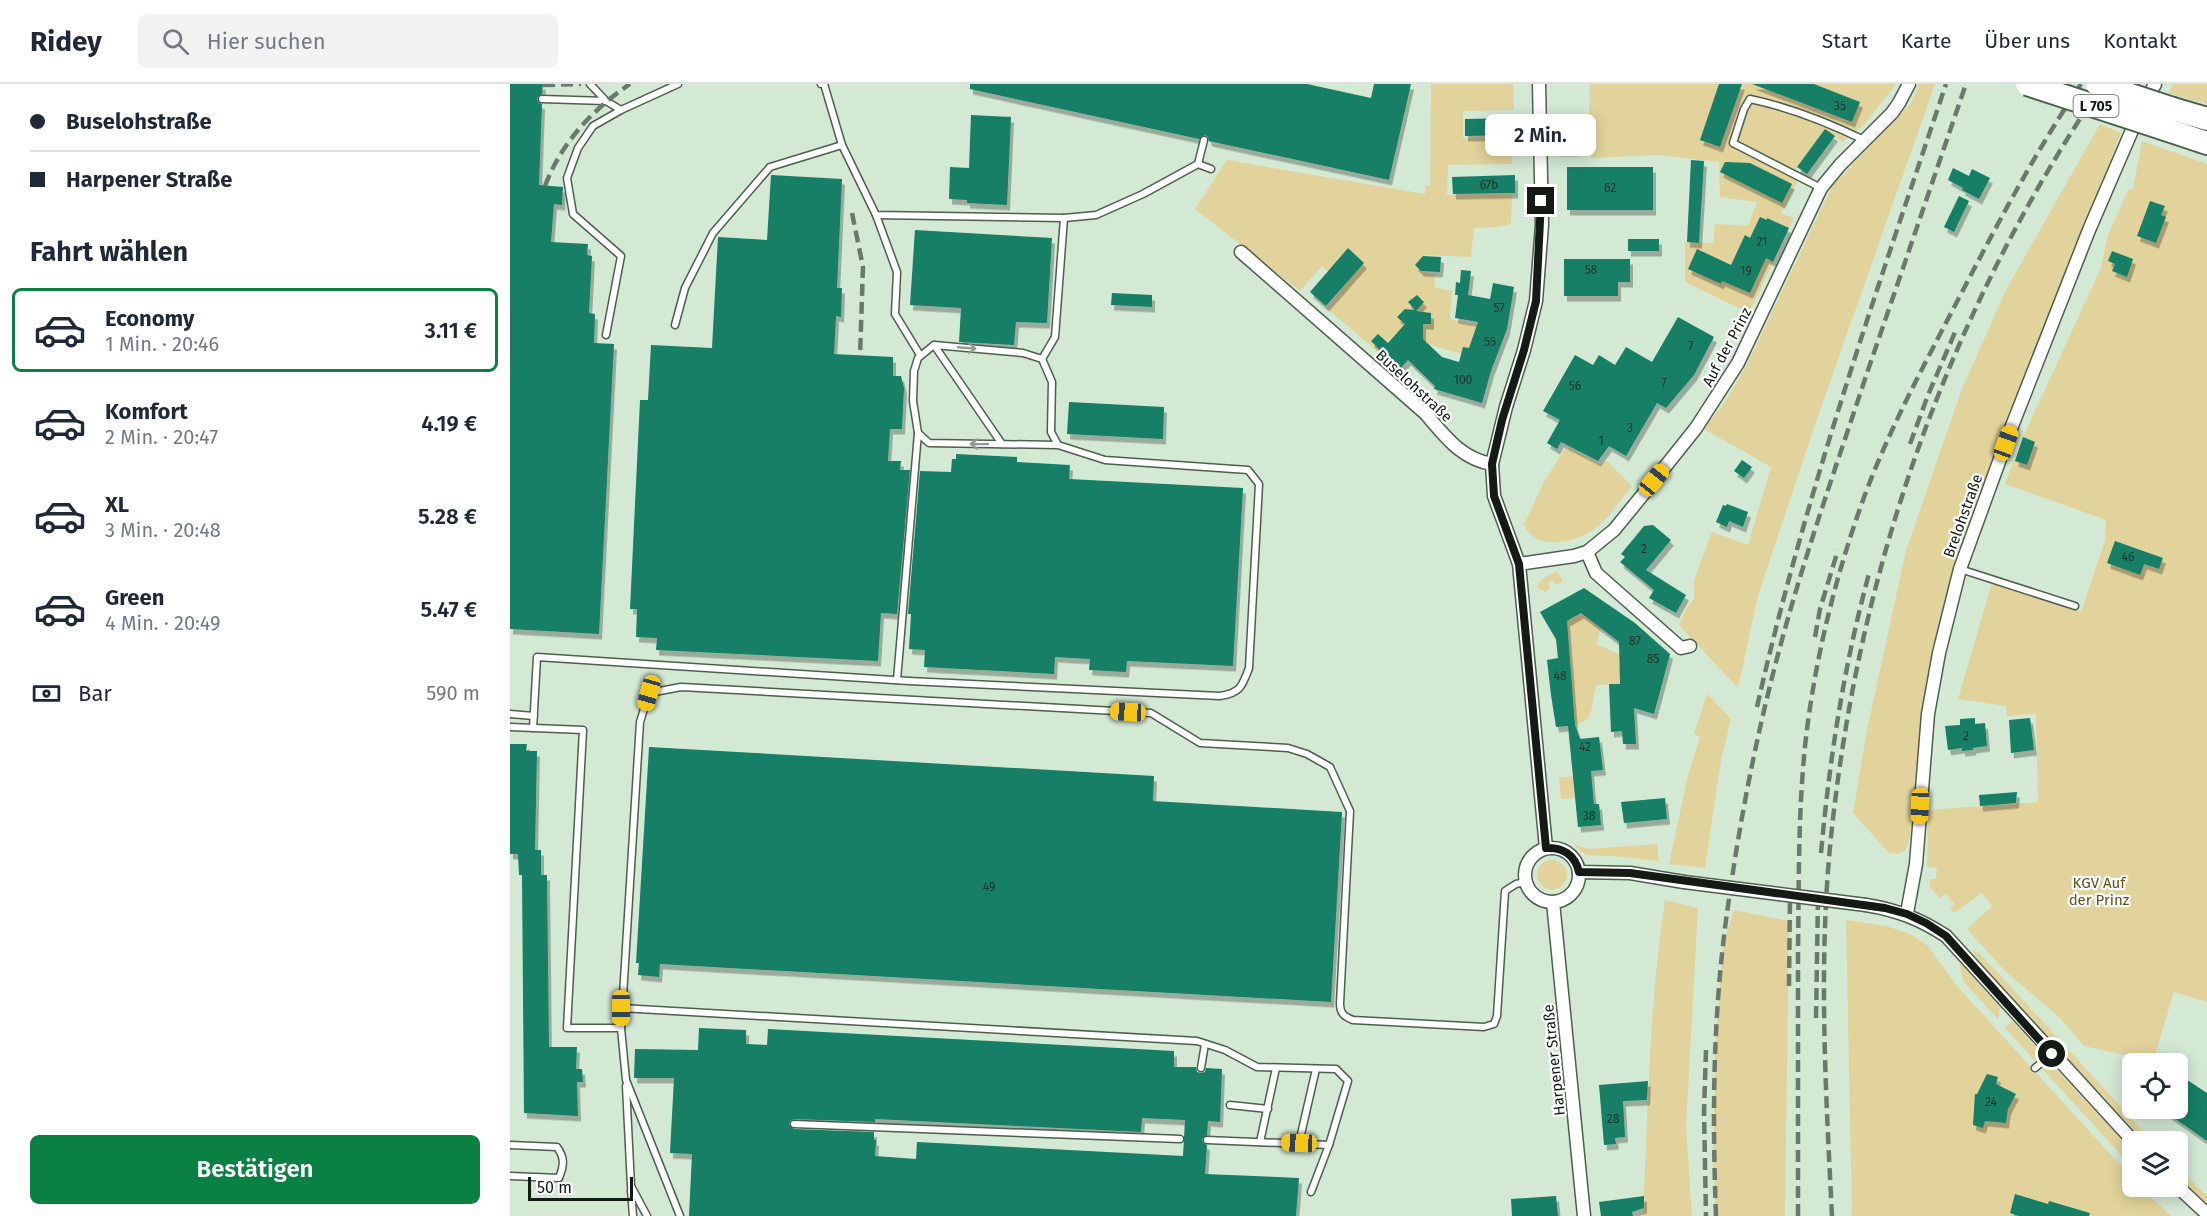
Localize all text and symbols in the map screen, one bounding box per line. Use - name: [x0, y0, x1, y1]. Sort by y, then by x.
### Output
- search box: [138, 14, 558, 68]
- text: Ridey: [30, 25, 102, 58]
- icon: search: [159, 25, 192, 58]
- text: Hier suchen: [207, 28, 326, 55]
- text: Start: [1822, 28, 1868, 54]
- text: Karte: [1901, 28, 1951, 54]
- text: Über uns: [1984, 28, 2070, 54]
- text: Kontakt: [2103, 28, 2177, 54]
- road number: L 705: [2074, 95, 2118, 117]
- house number: 35: [1834, 99, 1846, 113]
- text: Buselohstraße: [66, 108, 212, 135]
- callout: 2 Min.: [1486, 114, 1596, 156]
- text: 2 Min.: [1514, 123, 1567, 147]
- text: Harpener Straße: [66, 166, 232, 193]
- house number: 67b: [1480, 178, 1498, 192]
- house number: 62: [1604, 181, 1616, 195]
- route end: [1527, 187, 1554, 214]
- house number: 21: [1757, 235, 1767, 249]
- text: Fahrt wählen: [30, 236, 188, 268]
- house number: 58: [1585, 263, 1598, 277]
- house number: 19: [1740, 264, 1752, 278]
- house number: 57: [1493, 301, 1505, 315]
- icon: car: [33, 303, 87, 357]
- street label: Auf der Prinz: [1699, 304, 1756, 390]
- text: Economy: [105, 305, 194, 332]
- text: 3.11 €: [425, 317, 477, 344]
- text: 1 Min. · 20:46: [105, 332, 219, 356]
- house number: 55: [1484, 335, 1496, 349]
- house number: 7: [1688, 339, 1694, 353]
- one-way arrow: [957, 343, 977, 354]
- street label: Buselohstraße: [1372, 346, 1456, 426]
- house number: 100: [1454, 373, 1473, 387]
- house number: 7: [1661, 376, 1667, 390]
- house number: 56: [1569, 379, 1581, 393]
- icon: car: [33, 396, 87, 450]
- text: Komfort: [105, 398, 188, 425]
- text: 4.19 €: [421, 410, 477, 437]
- house number: 3: [1627, 421, 1633, 435]
- car: [1991, 423, 2021, 463]
- text: 2 Min. · 20:47: [105, 425, 218, 449]
- house number: 1: [1598, 434, 1604, 448]
- one-way arrow: [969, 438, 989, 450]
- car: [1636, 460, 1672, 500]
- street label: Brelohstraße: [1940, 472, 1986, 560]
- icon: car: [33, 489, 87, 543]
- text: XL: [105, 491, 129, 518]
- text: 5.28 €: [418, 503, 477, 530]
- text: 3 Min. · 20:48: [105, 518, 221, 542]
- house number: 2: [1641, 542, 1647, 556]
- house number: 46: [2122, 550, 2134, 564]
- icon: car: [33, 582, 87, 636]
- text: Green: [105, 584, 164, 611]
- text: 5.47 €: [421, 596, 477, 623]
- text: 4 Min. · 20:49: [105, 611, 221, 635]
- house number: 87: [1629, 634, 1641, 648]
- house number: 85: [1647, 652, 1659, 666]
- house number: 48: [1554, 669, 1567, 683]
- car: [635, 673, 663, 713]
- icon: cash: [30, 677, 63, 710]
- text: Bar: [78, 680, 112, 707]
- text: 590 m: [426, 681, 480, 705]
- car: [1110, 702, 1146, 722]
- house number: 2: [1963, 729, 1969, 743]
- house number: 42: [1579, 740, 1591, 754]
- car: [1910, 788, 1930, 824]
- house number: 38: [1583, 809, 1596, 823]
- park label: KGV Auf der Prinz: [2069, 874, 2130, 909]
- house number: 49: [983, 880, 995, 894]
- car: [612, 990, 630, 1026]
- street label: Harpener Straße: [1539, 1003, 1569, 1117]
- route start: [2038, 1040, 2065, 1067]
- map controls: [2122, 1053, 2188, 1197]
- button: locate: [2122, 1053, 2188, 1119]
- house number: 24: [1985, 1095, 1998, 1109]
- house number: 28: [1607, 1112, 1620, 1126]
- button: layers: [2122, 1131, 2188, 1197]
- car: [1281, 1133, 1317, 1153]
- button: Bestätigen: [30, 1135, 480, 1204]
- scale bar: [528, 1174, 633, 1202]
- text: 50 m: [537, 1178, 572, 1197]

